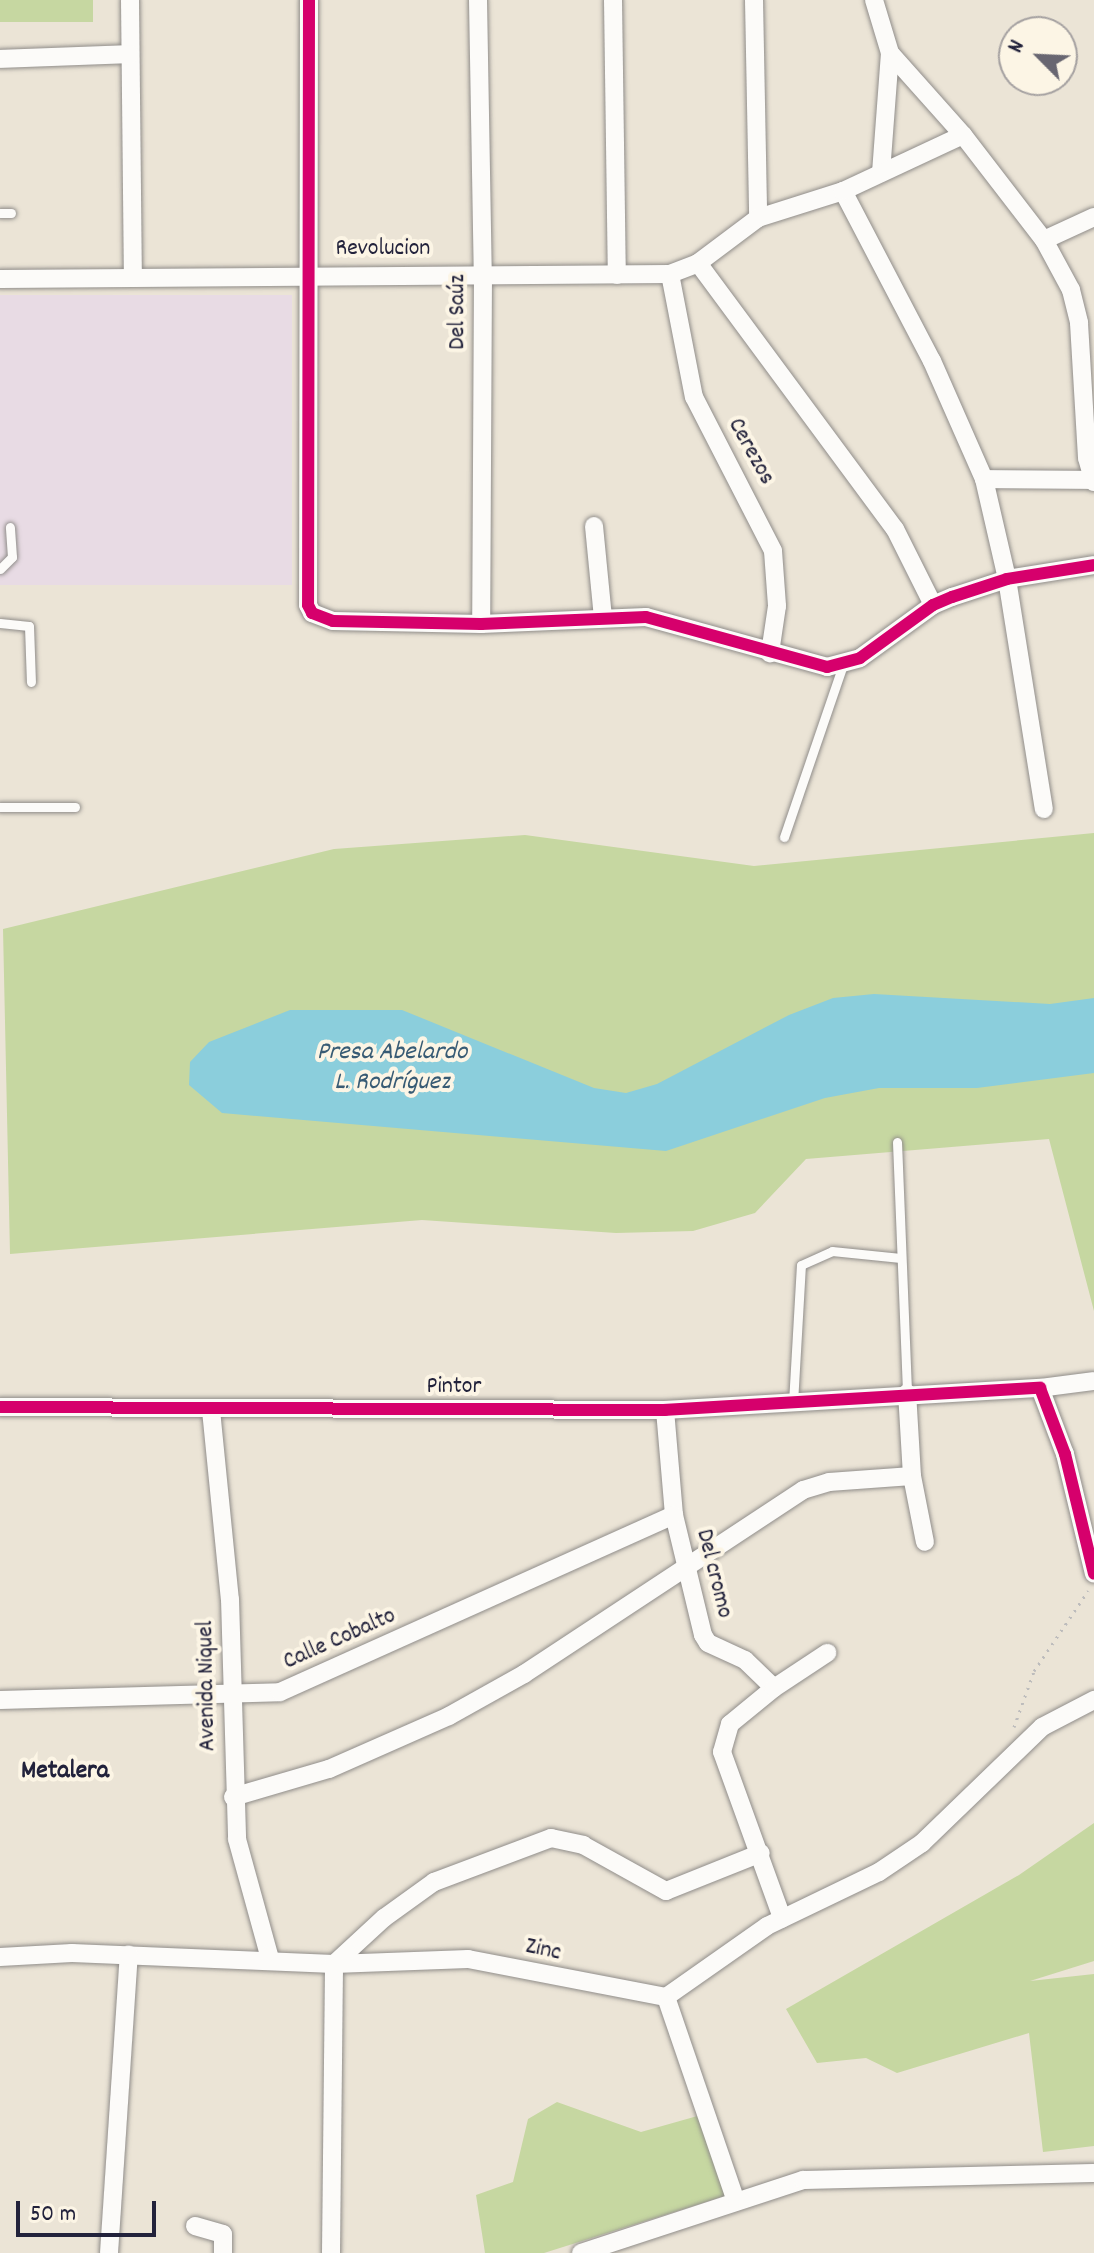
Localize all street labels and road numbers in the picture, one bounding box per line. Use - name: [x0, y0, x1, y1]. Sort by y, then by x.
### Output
- street label: Revolucion: [336, 236, 430, 264]
- street label: Del Saúz: [445, 274, 473, 350]
- street label: Cerezos: [720, 414, 780, 490]
- street label: Pintor: [427, 1374, 481, 1402]
- street label: Del cromo: [688, 1527, 738, 1621]
- street label: Calle Cobalto: [279, 1602, 401, 1678]
- street label: Avenida Niquel: [192, 1620, 224, 1752]
- street label: Zinc: [523, 1933, 563, 1969]

